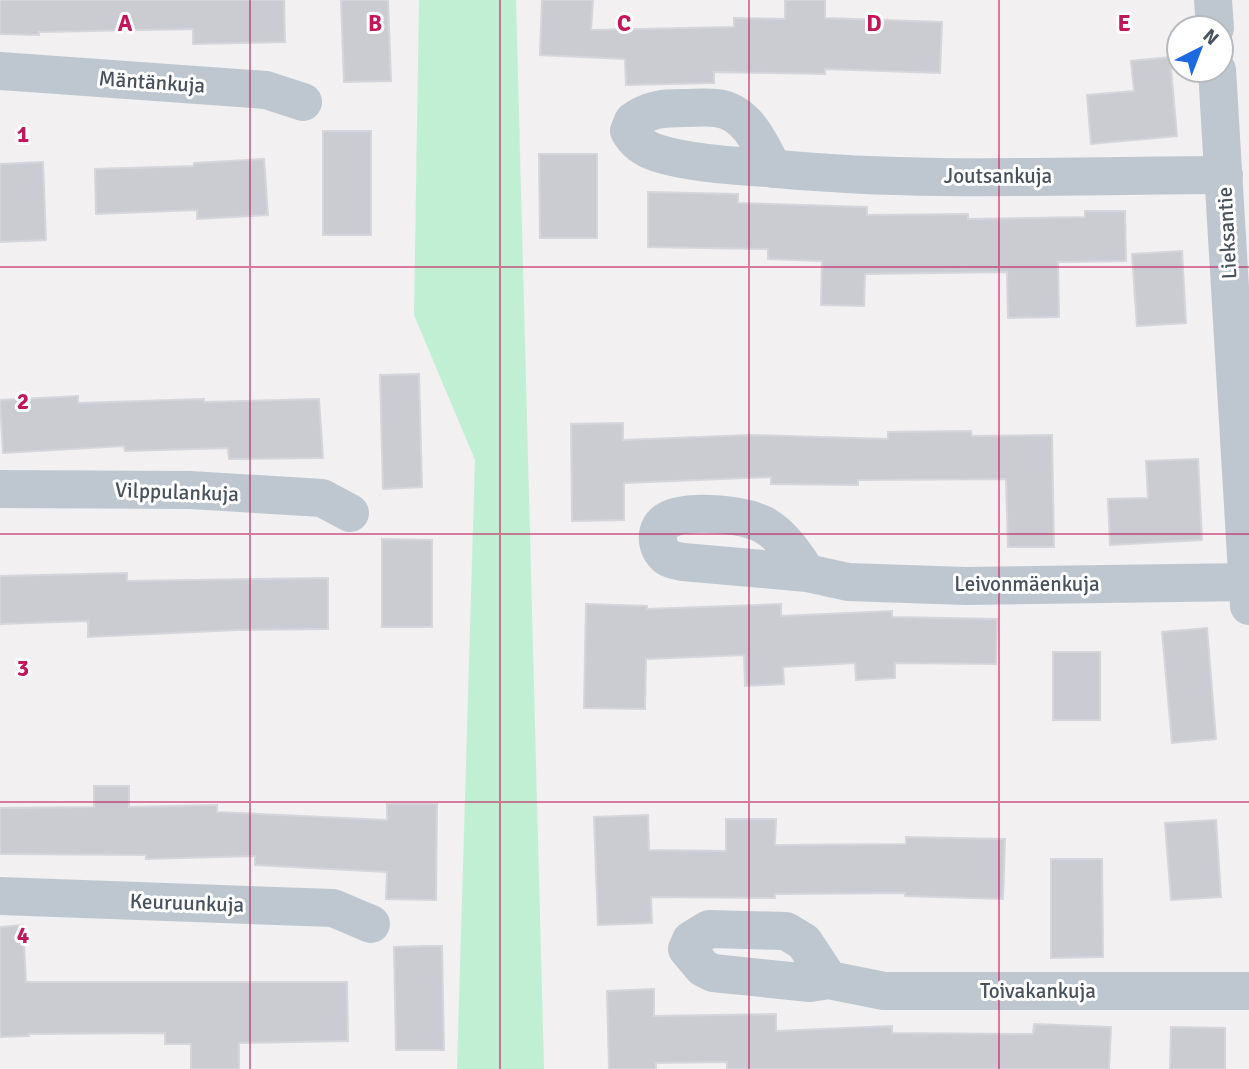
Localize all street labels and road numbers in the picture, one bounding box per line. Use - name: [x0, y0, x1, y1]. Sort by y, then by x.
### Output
- street label: Mäntänkuja: [98, 65, 206, 99]
- street label: Joutsankuja: [944, 163, 1052, 189]
- street label: Lieksantie: [1212, 186, 1242, 280]
- street label: Vilppulankuja: [115, 477, 239, 507]
- street label: Leivonmäenkuja: [954, 571, 1100, 597]
- street label: Keuruunkuja: [129, 888, 245, 918]
- street label: Toivakankuja: [980, 978, 1096, 1004]

